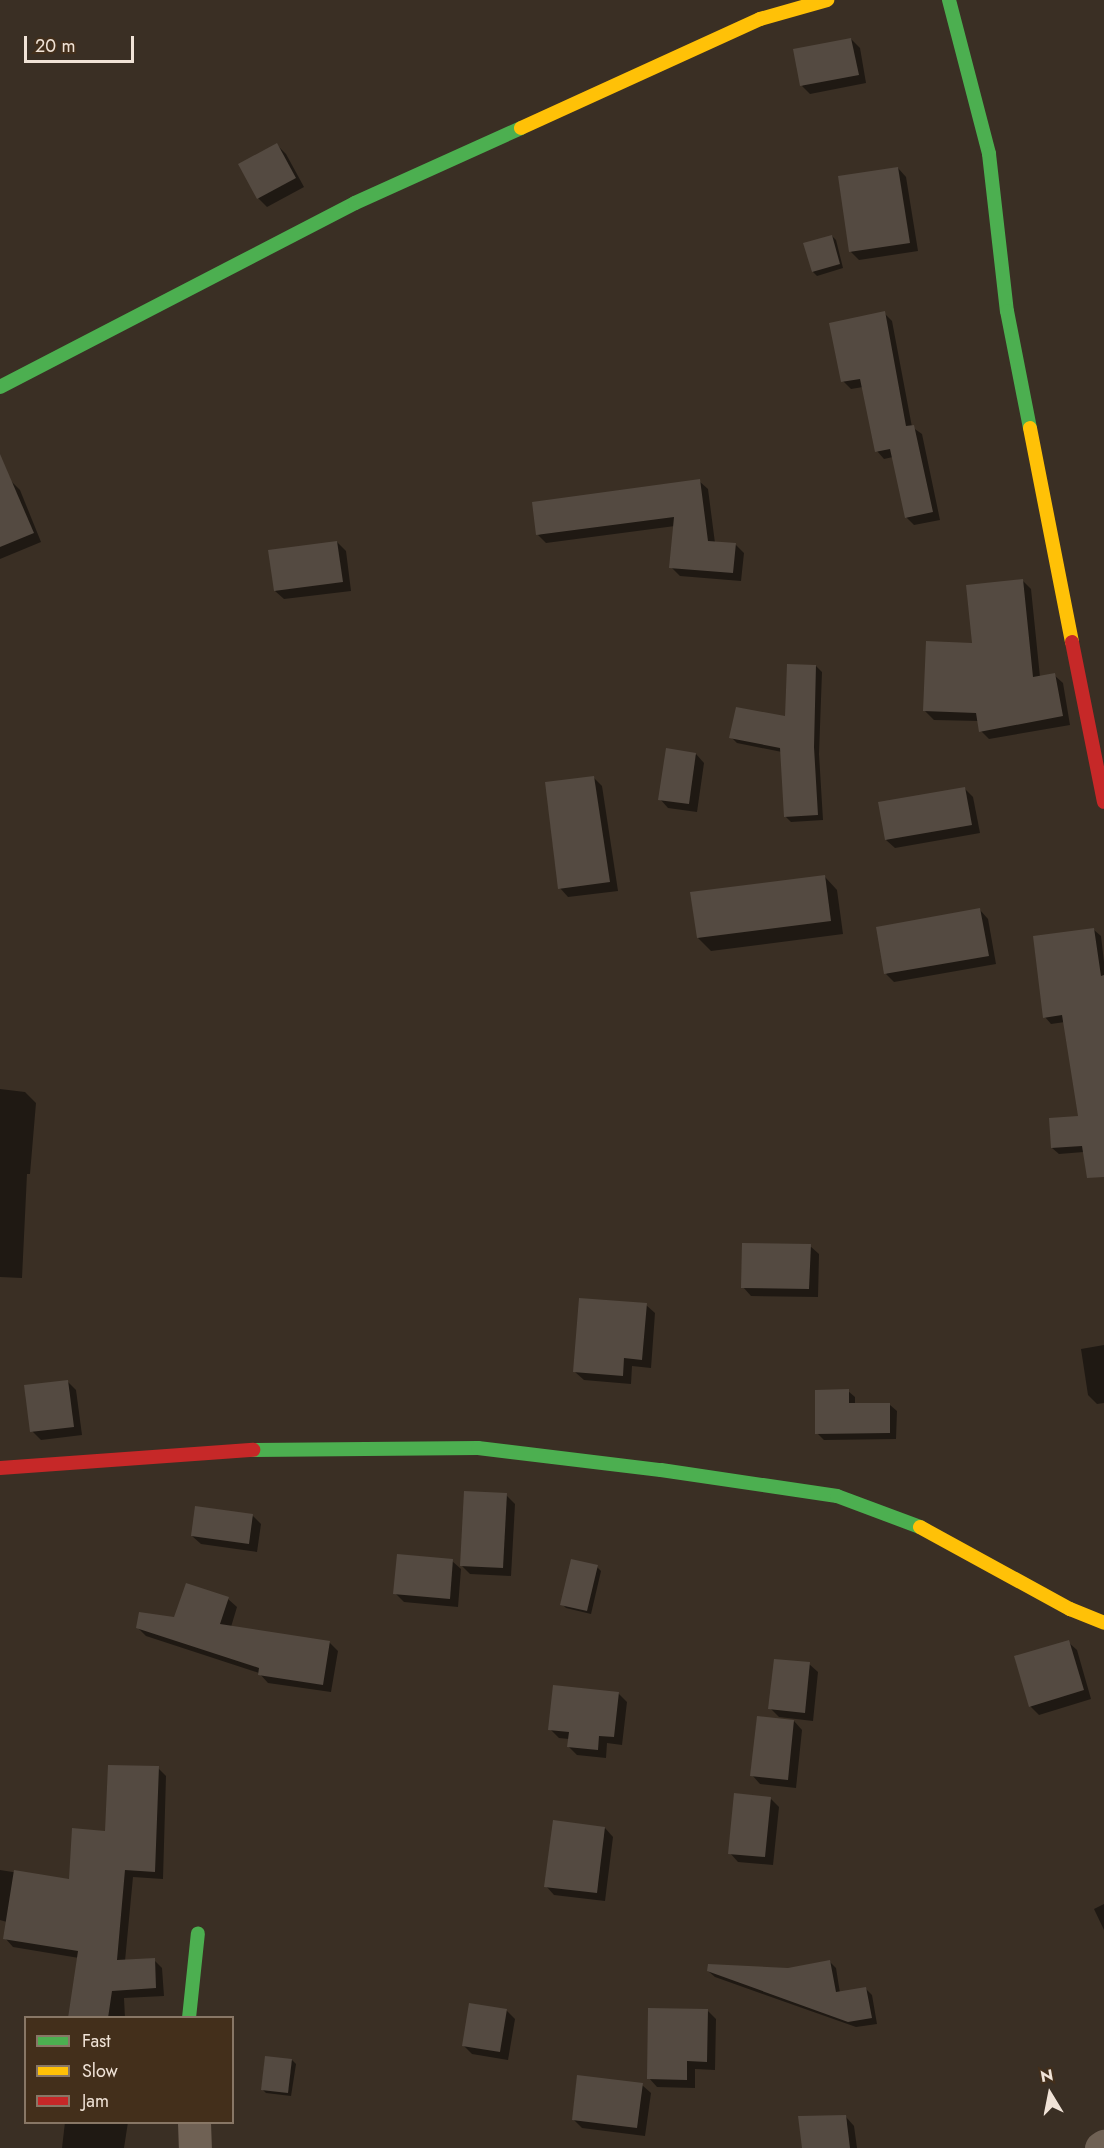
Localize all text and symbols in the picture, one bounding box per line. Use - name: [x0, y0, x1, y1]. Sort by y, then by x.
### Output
- scale bar: [27, 24, 136, 62]
- text: 20 m: [35, 33, 75, 59]
- legend: [24, 2016, 234, 2124]
- text: Fast: [82, 2028, 111, 2054]
- text: Slow: [82, 2058, 118, 2084]
- text: N: [1039, 2063, 1055, 2088]
- north arrow: [1020, 2064, 1080, 2124]
- text: Jam: [82, 2088, 109, 2114]

